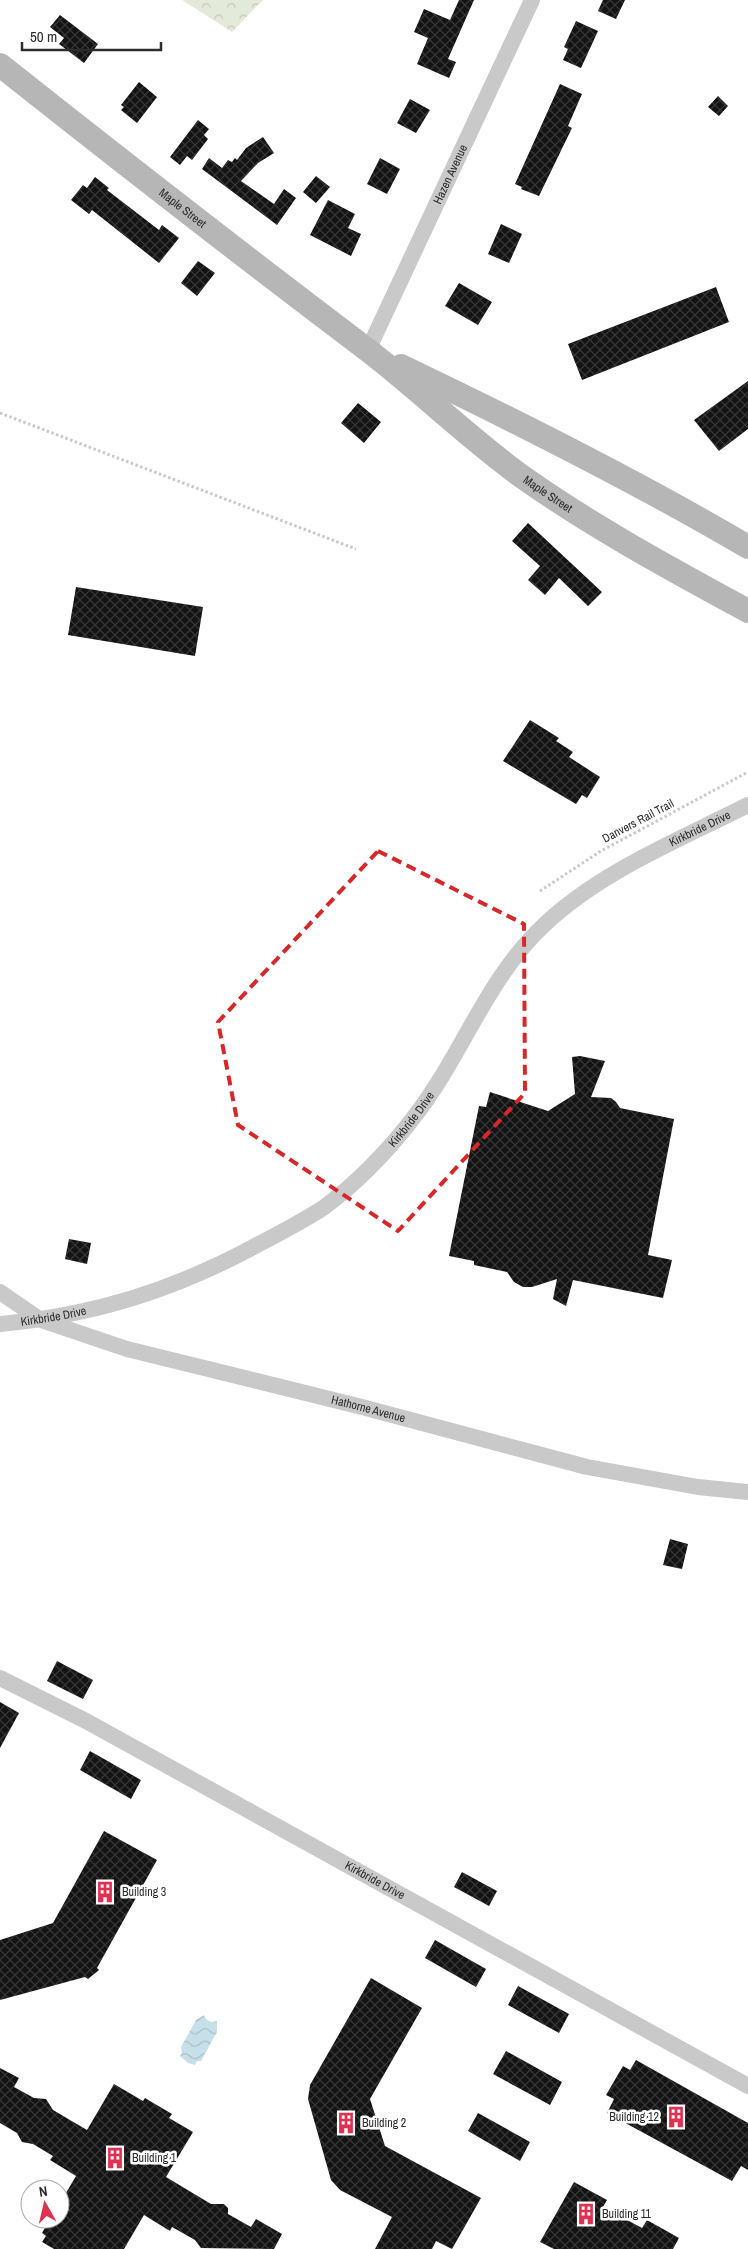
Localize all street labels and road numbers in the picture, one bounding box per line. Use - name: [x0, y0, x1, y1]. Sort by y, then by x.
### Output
- street label: Hazen Avenue: [430, 142, 471, 207]
- street label: Maple Street: [156, 185, 210, 232]
- street label: Maple Street: [520, 472, 576, 516]
- street label: Danvers Rail Trail: [599, 795, 677, 847]
- street label: Kirkbride Drive: [666, 807, 733, 850]
- street label: Kirkbride Drive: [385, 1089, 438, 1151]
- street label: Kirkbride Drive: [20, 1303, 88, 1330]
- street label: Hathorne Avenue: [330, 1392, 407, 1426]
- street label: Kirkbride Drive: [342, 1857, 408, 1903]

